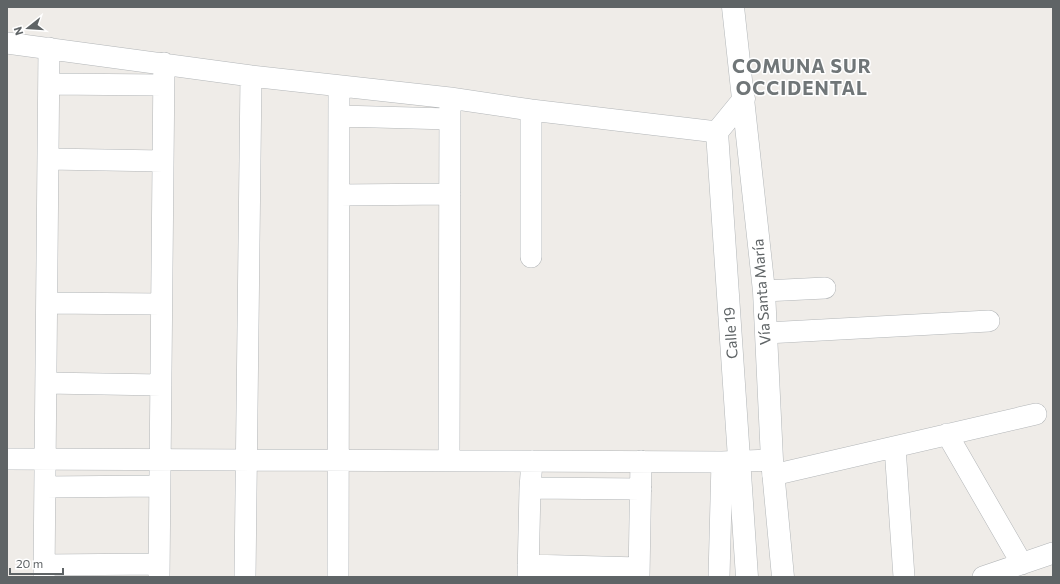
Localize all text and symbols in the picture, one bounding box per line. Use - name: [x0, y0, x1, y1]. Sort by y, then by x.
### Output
- north arrow: [8, 8, 48, 48]
- text: N: [11, 25, 25, 37]
- district label: COMUNA SUR OCCIDENTAL: [732, 54, 872, 99]
- street label: Vía Santa María: [748, 238, 774, 346]
- street label: Calle 19: [719, 306, 741, 360]
- scale bar: [10, 550, 63, 576]
- text: 20 m: [16, 556, 43, 570]

